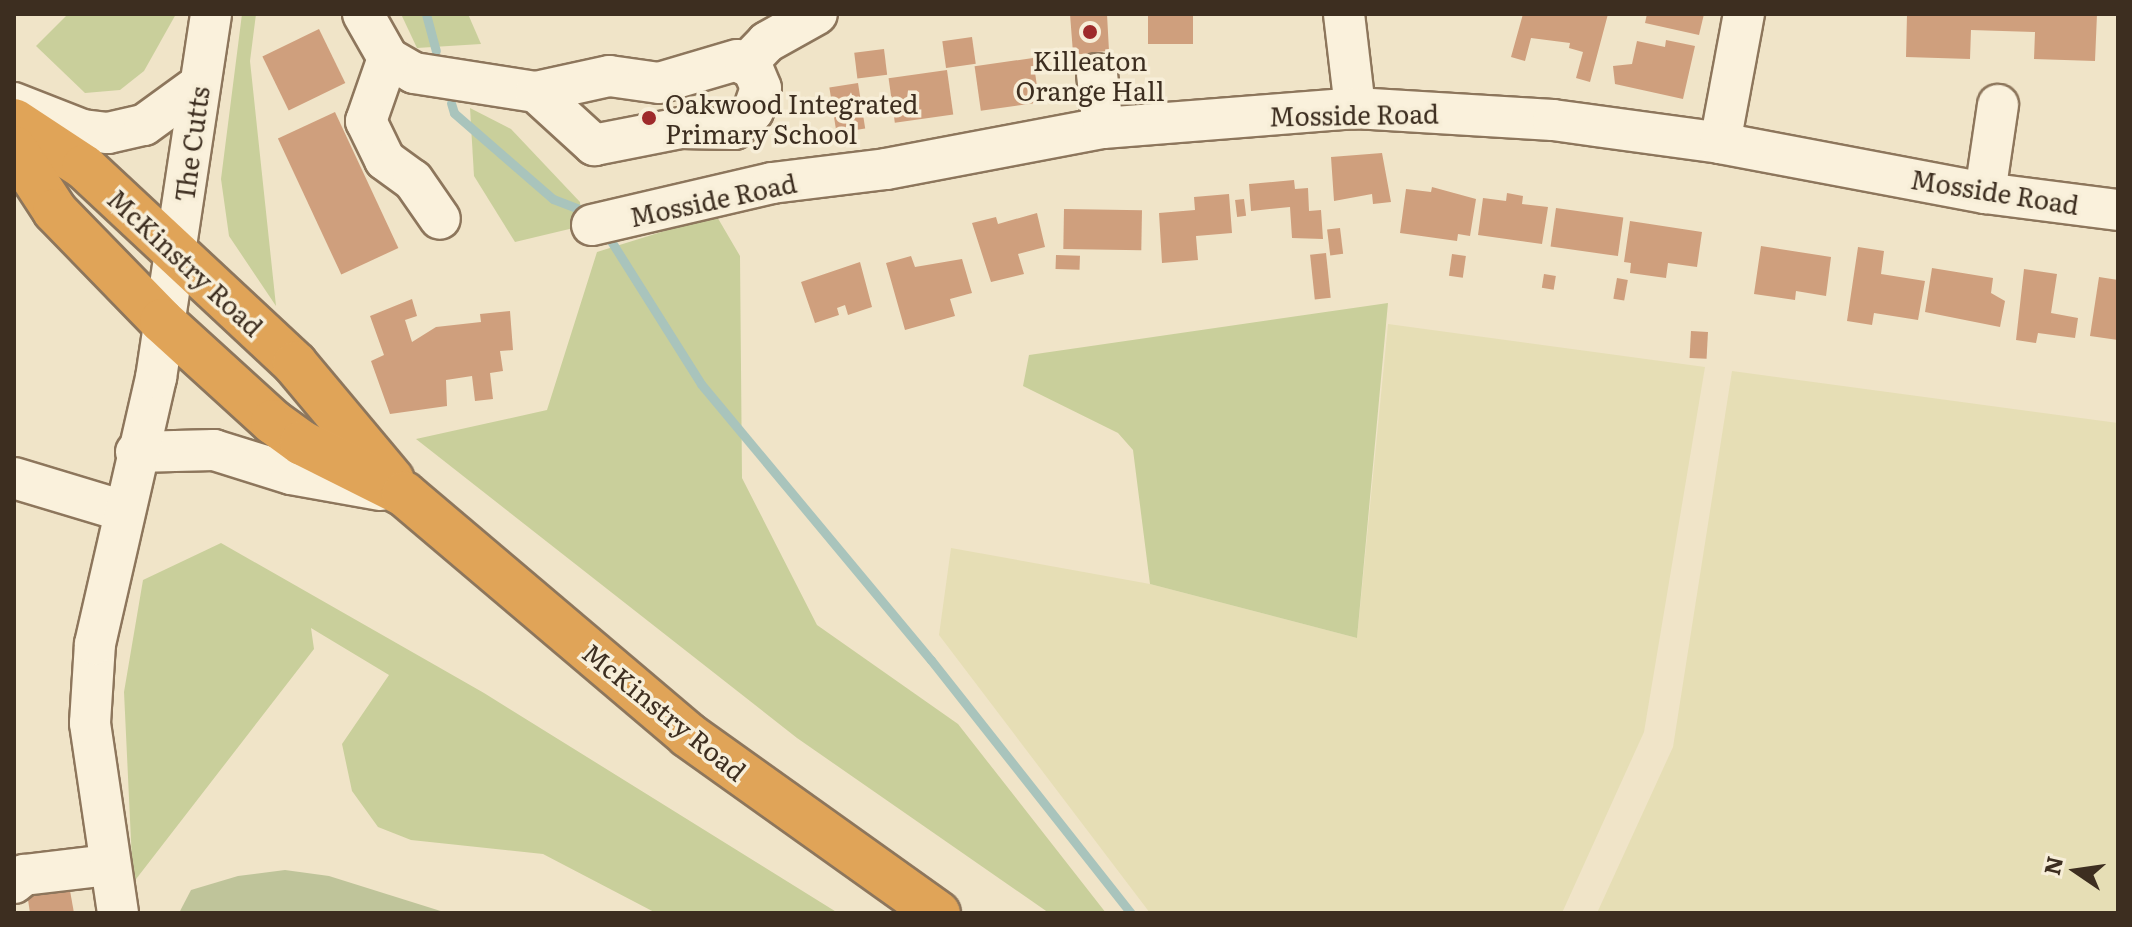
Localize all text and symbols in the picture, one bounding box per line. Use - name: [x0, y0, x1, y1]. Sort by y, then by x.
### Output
- marker: Killeaton Orange Hall: [1081, 23, 1099, 41]
- place label: Killeaton Orange Hall: [1016, 44, 1164, 106]
- street label: The Cutts: [167, 84, 215, 204]
- place label: Oakwood Integrated Primary School: [665, 87, 919, 148]
- street label: Mosside Road: [1269, 97, 1439, 131]
- marker: Oakwood Integrated Primary School: [640, 109, 658, 127]
- street label: Mosside Road: [1909, 162, 2081, 220]
- street label: Mosside Road: [627, 166, 799, 232]
- street label: McKinstry Road: [102, 182, 270, 342]
- street label: McKinstry Road: [577, 636, 753, 786]
- north arrow: [2036, 831, 2116, 911]
- text: N: [2034, 853, 2070, 878]

